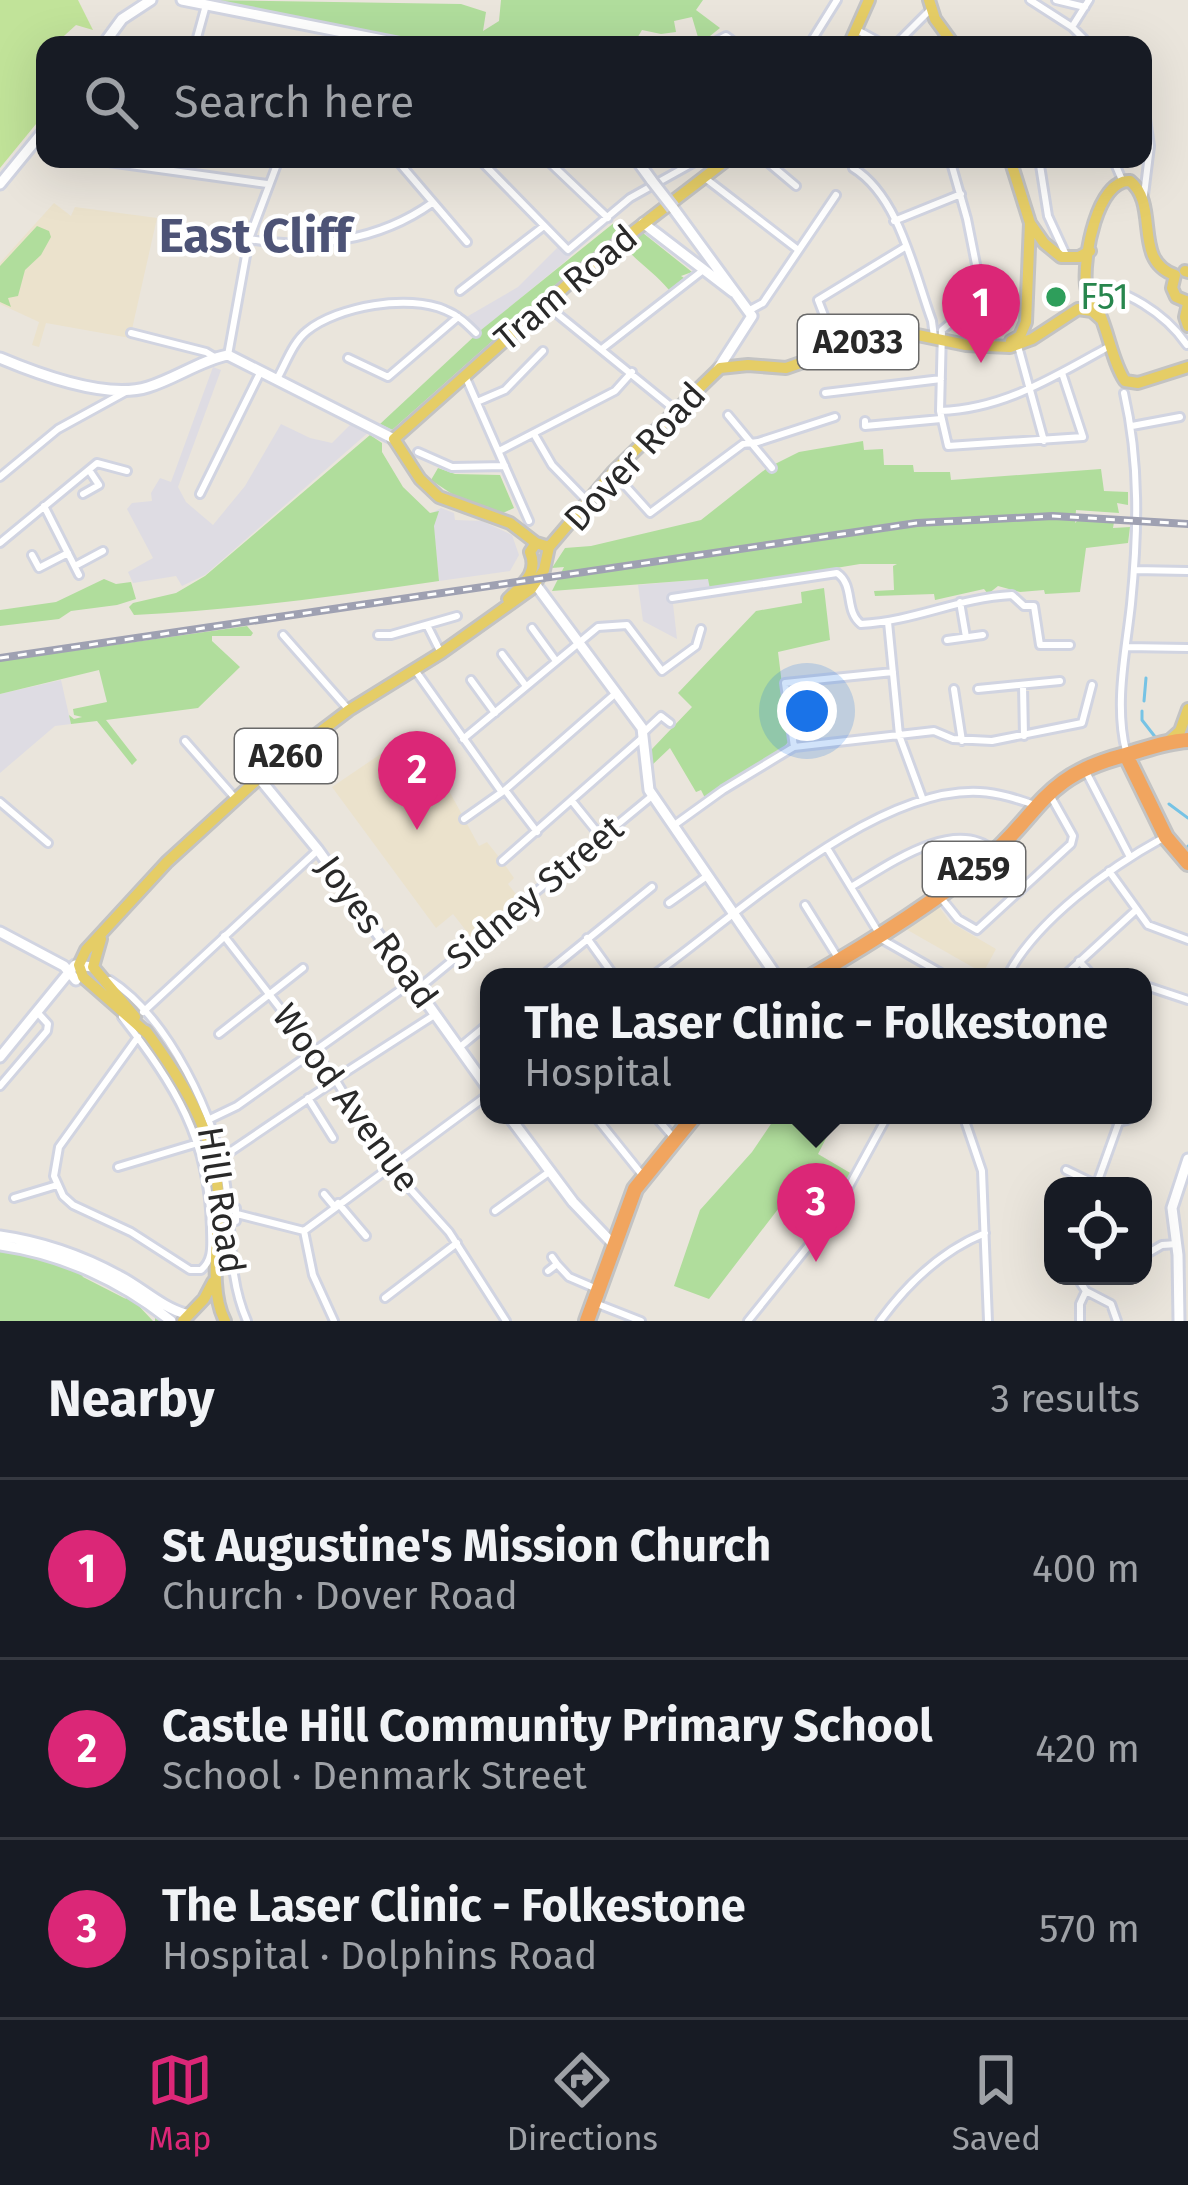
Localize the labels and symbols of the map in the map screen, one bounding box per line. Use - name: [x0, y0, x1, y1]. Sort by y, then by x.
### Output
- district label: East Cliff: [159, 207, 355, 265]
- street label: Tram Road: [486, 215, 646, 361]
- pin: 1: [942, 264, 1020, 363]
- place label: F51: [1080, 275, 1129, 319]
- marker: F51: [1043, 284, 1069, 310]
- road number: A2033: [798, 315, 918, 369]
- street label: Dover Road: [555, 373, 715, 541]
- your location: [777, 681, 837, 741]
- road number: A260: [235, 729, 337, 783]
- pin: 2: [378, 731, 456, 830]
- street label: Sidney Street: [438, 806, 632, 980]
- road number: A259: [923, 842, 1025, 896]
- street label: Joyes Road: [307, 847, 447, 1017]
- street label: Wood Avenue: [263, 995, 429, 1201]
- street label: Hill Road: [188, 1123, 254, 1277]
- pin: 3: [777, 1163, 855, 1262]

